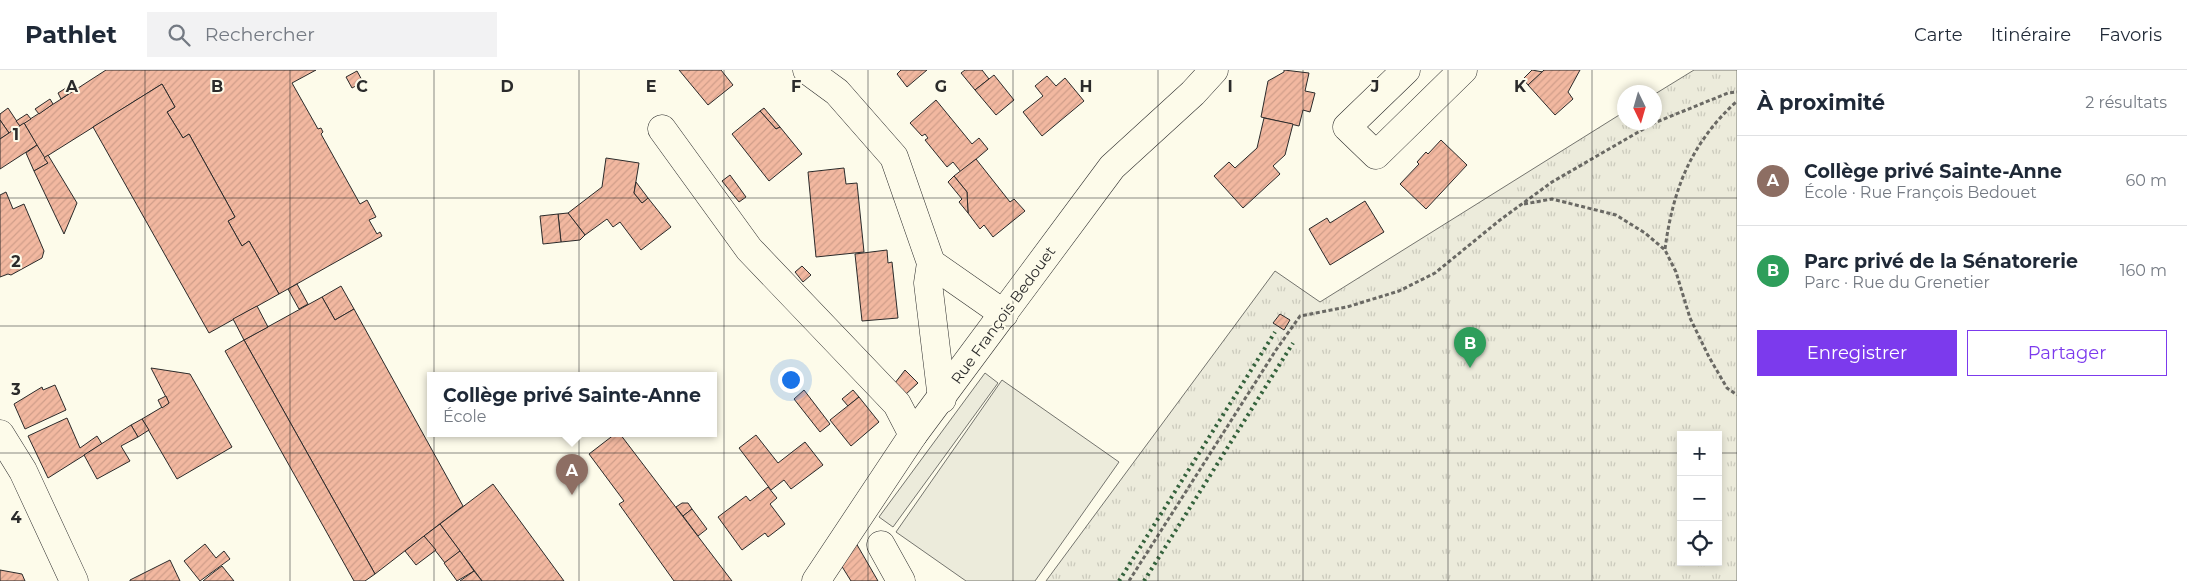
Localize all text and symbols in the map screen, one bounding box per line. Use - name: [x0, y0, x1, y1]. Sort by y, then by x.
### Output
- search box: [147, 12, 497, 57]
- text: Pathlet: [25, 20, 117, 49]
- icon: search: [165, 21, 193, 49]
- text: Rechercher: [205, 23, 315, 46]
- text: Carte: [1914, 24, 1963, 46]
- text: Itinéraire: [1991, 24, 2071, 46]
- text: Favoris: [2099, 24, 2162, 46]
- text: A: [65, 77, 79, 96]
- text: B: [211, 77, 223, 96]
- text: C: [356, 77, 368, 96]
- text: D: [500, 77, 514, 96]
- text: E: [646, 77, 656, 96]
- text: F: [791, 77, 801, 96]
- text: G: [935, 77, 947, 96]
- text: H: [1080, 77, 1092, 96]
- text: I: [1227, 77, 1233, 96]
- text: J: [1370, 77, 1379, 96]
- text: K: [1514, 77, 1527, 96]
- north arrow: [1617, 85, 1662, 130]
- text: À proximité: [1757, 90, 1885, 115]
- text: 2 résultats: [2085, 93, 2167, 112]
- text: 1: [13, 125, 19, 144]
- text: Collège privé Sainte-Anne: [1804, 160, 2062, 183]
- text: A: [1767, 171, 1779, 190]
- text: 60 m: [2125, 171, 2167, 190]
- text: École · Rue François Bedouet: [1804, 183, 2037, 202]
- street label: Rue François Bedouet: [947, 242, 1059, 388]
- text: Parc privé de la Sénatorerie: [1804, 250, 2078, 273]
- text: 2: [11, 252, 21, 271]
- text: B: [1767, 261, 1779, 280]
- text: 160 m: [2120, 261, 2167, 280]
- text: Parc · Rue du Grenetier: [1804, 273, 1990, 292]
- pin: B: [1454, 327, 1486, 368]
- button: Enregistrer: [1757, 330, 1957, 376]
- button: Partager: [1967, 330, 2167, 376]
- your location: [778, 367, 804, 393]
- popup: [427, 372, 717, 437]
- text: 3: [10, 380, 21, 399]
- text: Collège privé Sainte-Anne: [443, 384, 701, 407]
- text: École: [443, 407, 486, 426]
- map controls: [1677, 431, 1722, 566]
- button: +: [1677, 431, 1722, 476]
- pin: A: [556, 454, 588, 495]
- button: −: [1677, 476, 1722, 521]
- text: 4: [10, 508, 22, 527]
- button: locate: [1677, 521, 1722, 566]

